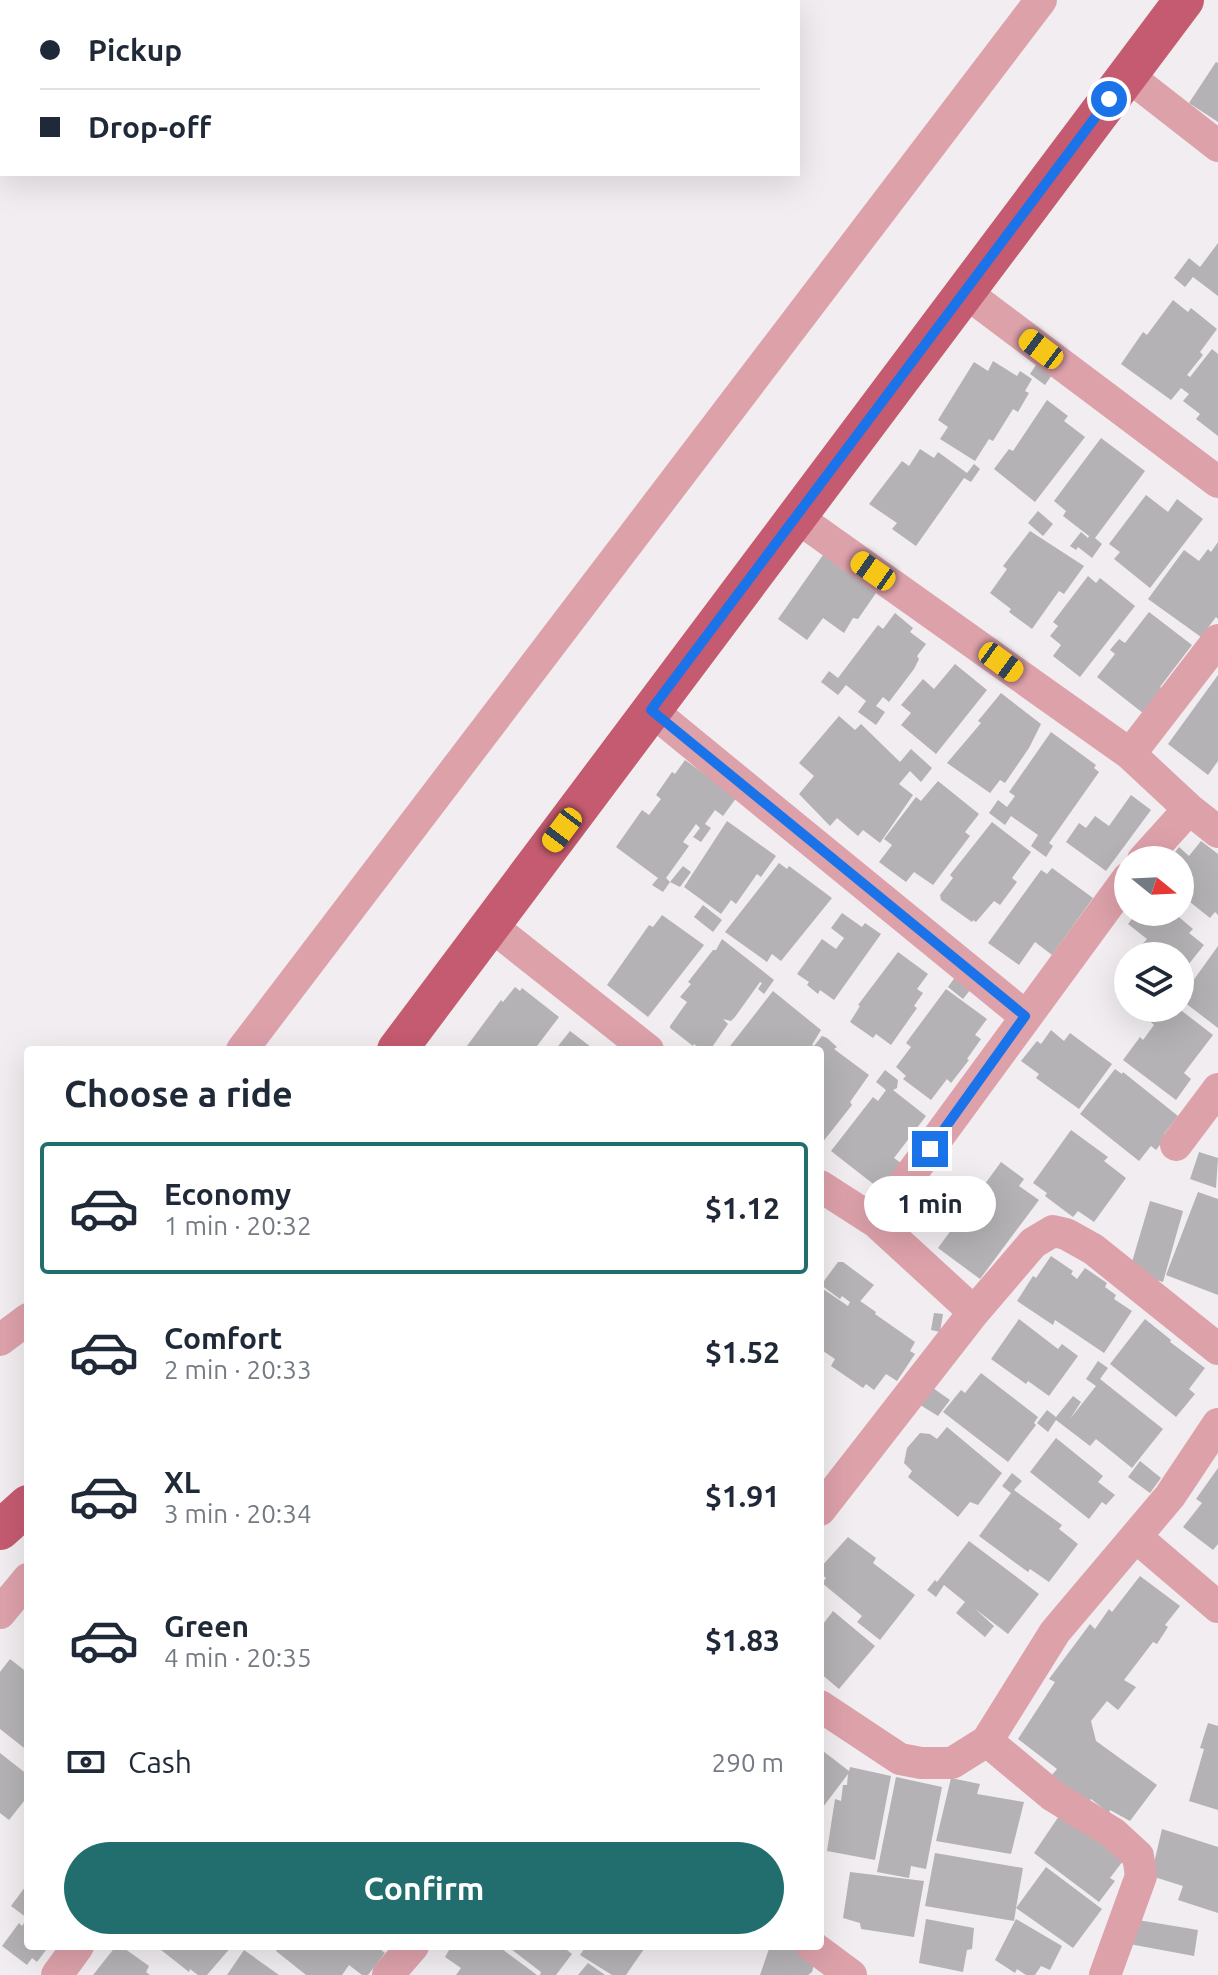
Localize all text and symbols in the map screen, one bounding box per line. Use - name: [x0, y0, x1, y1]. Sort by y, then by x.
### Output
- text: Pickup: [88, 33, 182, 67]
- route start: [1091, 81, 1127, 117]
- text: Drop-off: [88, 110, 211, 144]
- car: [1015, 325, 1067, 373]
- car: [846, 547, 900, 595]
- car: [975, 638, 1027, 686]
- car: [538, 804, 586, 856]
- north arrow: [1114, 846, 1194, 926]
- map controls: [1114, 846, 1194, 1022]
- button: layers: [1114, 942, 1194, 1022]
- text: Choose a ride: [64, 1073, 293, 1114]
- route end: [912, 1131, 948, 1167]
- icon: car: [68, 1172, 140, 1244]
- text: Economy: [164, 1177, 291, 1211]
- callout: 1 min: [864, 1177, 996, 1233]
- text: 1 min: [897, 1189, 963, 1218]
- text: $1.12: [705, 1191, 780, 1225]
- text: 1 min · 20:32: [164, 1211, 312, 1240]
- icon: car: [68, 1316, 140, 1388]
- text: Comfort: [164, 1321, 282, 1355]
- text: $1.52: [705, 1335, 780, 1369]
- text: 2 min · 20:33: [164, 1355, 312, 1384]
- icon: car: [68, 1460, 140, 1532]
- text: XL: [164, 1465, 200, 1499]
- text: $1.91: [705, 1479, 780, 1513]
- text: 3 min · 20:34: [164, 1499, 312, 1528]
- icon: car: [68, 1604, 140, 1676]
- text: Green: [164, 1609, 249, 1643]
- text: $1.83: [705, 1623, 780, 1657]
- text: 4 min · 20:35: [164, 1643, 312, 1672]
- icon: cash: [64, 1740, 108, 1784]
- text: Cash: [128, 1745, 192, 1779]
- text: 290 m: [712, 1748, 784, 1777]
- button: Confirm: [64, 1842, 784, 1934]

